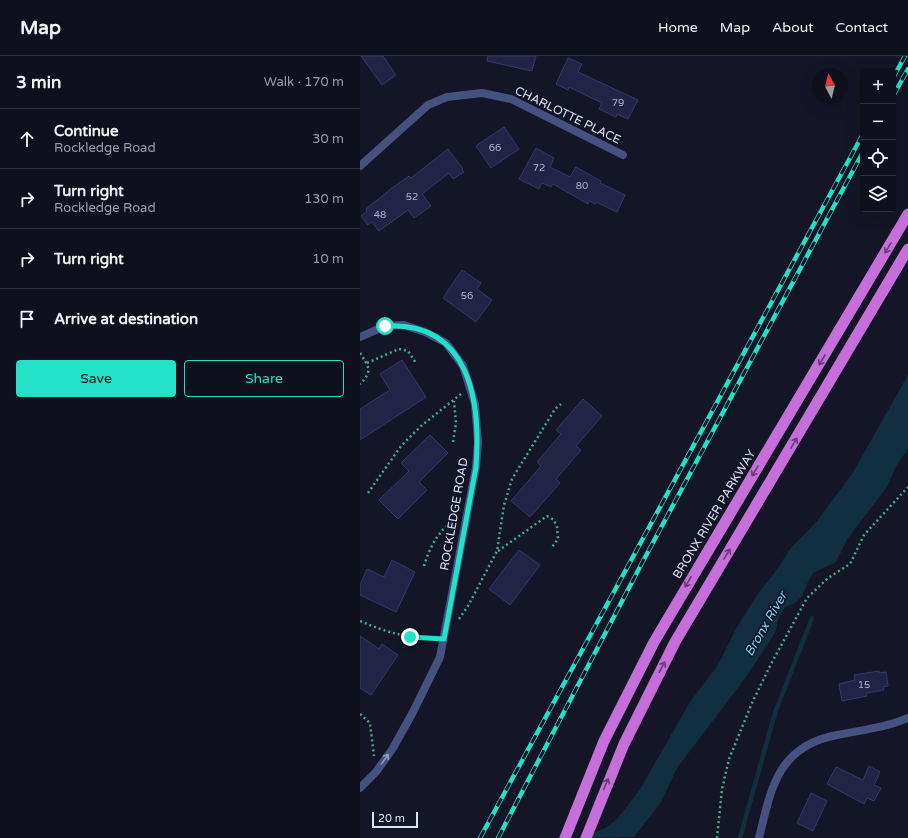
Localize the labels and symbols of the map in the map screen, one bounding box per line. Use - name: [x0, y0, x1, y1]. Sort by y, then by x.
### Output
- north arrow: [812, 68, 848, 104]
- street label: CHARLOTTE PLACE: [513, 83, 624, 147]
- house number: 79: [612, 97, 624, 109]
- house number: 66: [489, 142, 501, 154]
- house number: 72: [533, 162, 545, 174]
- house number: 80: [576, 180, 588, 192]
- house number: 52: [406, 191, 418, 203]
- house number: 48: [374, 209, 386, 221]
- one-way arrow: [884, 242, 892, 254]
- house number: 56: [461, 290, 473, 302]
- route start: [376, 317, 394, 335]
- one-way arrow: [818, 354, 826, 365]
- one-way arrow: [790, 437, 798, 449]
- street label: BRONX RIVER PARKWAY: [670, 447, 758, 581]
- street label: ROCKLEDGE ROAD: [437, 457, 471, 571]
- one-way arrow: [751, 465, 759, 476]
- one-way arrow: [723, 549, 731, 560]
- one-way arrow: [684, 576, 692, 588]
- water label: Bronx River: [741, 587, 792, 659]
- route end: [401, 628, 419, 646]
- one-way arrow: [659, 661, 666, 673]
- house number: 15: [858, 679, 870, 691]
- one-way arrow: [381, 753, 390, 764]
- one-way arrow: [603, 779, 611, 791]
- scale bar: [372, 810, 418, 829]

